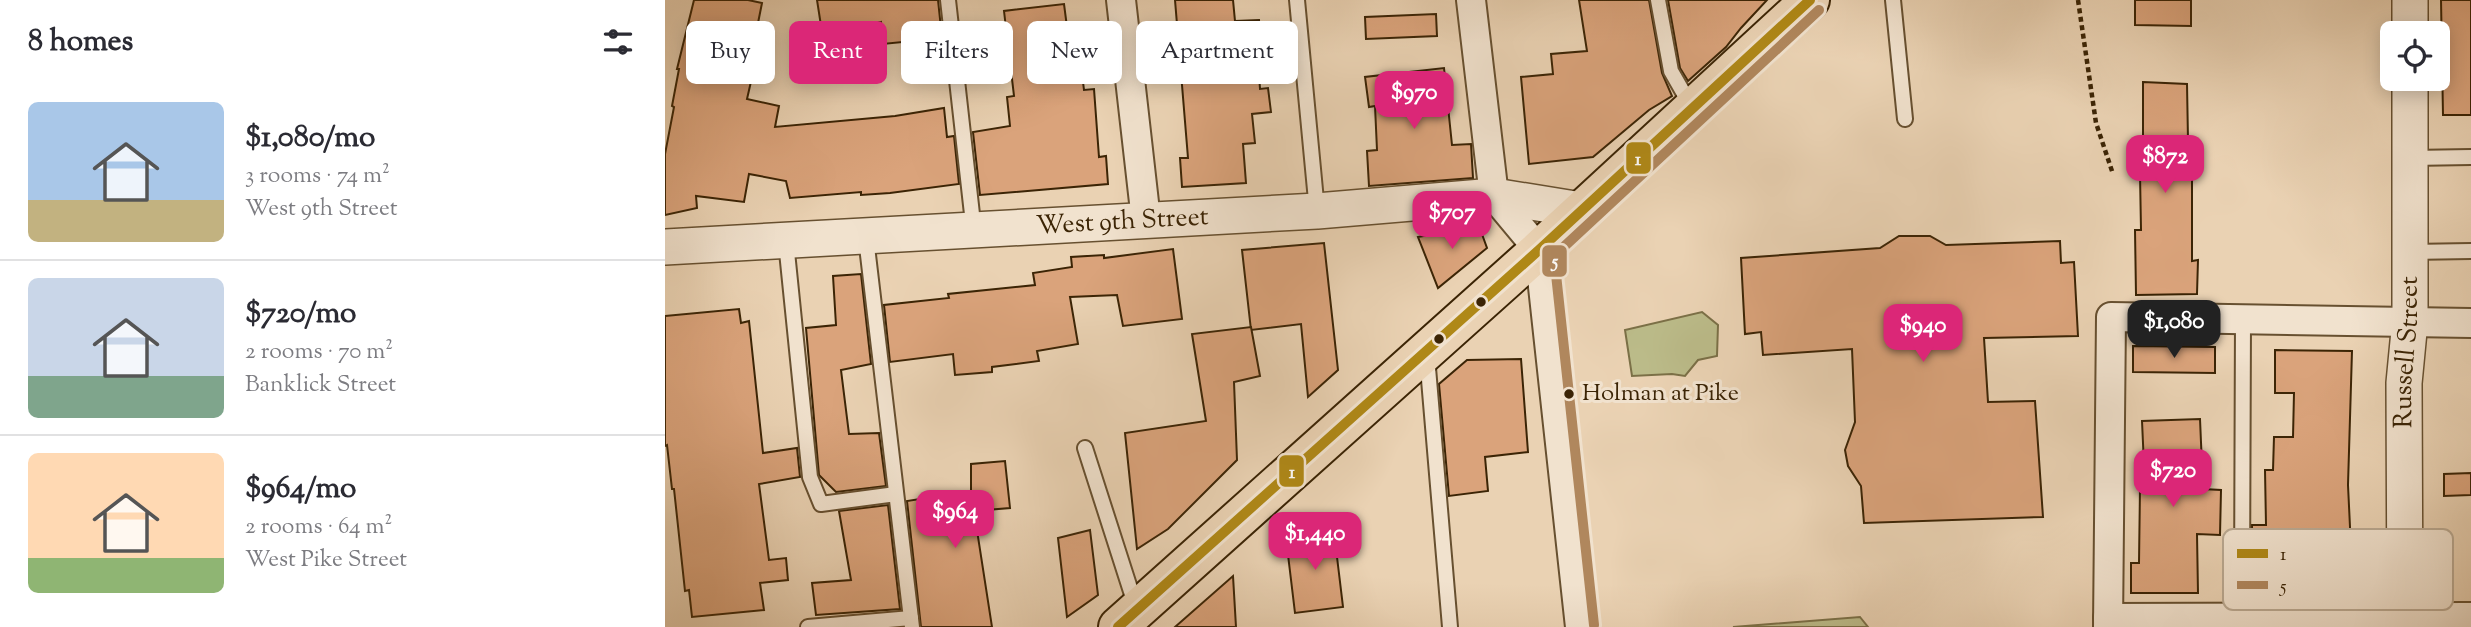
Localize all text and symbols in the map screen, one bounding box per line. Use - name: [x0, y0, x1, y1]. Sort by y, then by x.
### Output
- text: 8 homes: [28, 21, 133, 64]
- chip: Buy: [686, 21, 775, 84]
- chip: Rent: [789, 21, 887, 84]
- chip: Filters: [901, 21, 1013, 84]
- chip: New: [1027, 21, 1122, 84]
- chip: Apartment: [1136, 21, 1298, 84]
- map controls: [2380, 21, 2450, 91]
- button: locate: [2380, 21, 2450, 91]
- icon: filters: [599, 23, 637, 61]
- pin: $970: [1373, 72, 1455, 131]
- text: $970: [1391, 77, 1437, 110]
- text: $1,080/mo: [245, 117, 375, 160]
- icon: home: [84, 130, 168, 214]
- pin: $872: [2124, 136, 2206, 195]
- line badge: 1: [1625, 141, 1652, 175]
- text: $872: [2142, 141, 2188, 174]
- text: 1: [1635, 147, 1642, 174]
- text: 3 rooms · 74 m²: [245, 160, 390, 193]
- pin: $707: [1411, 191, 1493, 251]
- text: West 9th Street: [245, 193, 398, 226]
- text: $707: [1428, 197, 1476, 230]
- street label: West 9th Street: [1035, 199, 1210, 245]
- line badge: 5: [1541, 244, 1568, 278]
- text: 5: [1550, 249, 1559, 276]
- street label: Russell Street: [2385, 276, 2429, 428]
- text: $720/mo: [245, 293, 356, 336]
- unlabelled marker: [1474, 295, 1488, 309]
- pin: $1,080: [2117, 300, 2231, 360]
- pin: $940: [1882, 304, 1964, 364]
- icon: home: [84, 306, 168, 390]
- text: $1,080: [2144, 306, 2205, 339]
- text: $940: [1900, 310, 1947, 343]
- unlabelled marker: [1432, 332, 1446, 346]
- text: 2 rooms · 70 m²: [245, 336, 393, 369]
- text: Banklick Street: [245, 369, 396, 402]
- place label: Holman at Pike: [1582, 377, 1739, 411]
- marker: Holman at Pike: [1562, 387, 1576, 401]
- pin: $720: [2132, 449, 2214, 509]
- line badge: 1: [1278, 454, 1305, 488]
- text: $720: [2150, 455, 2196, 488]
- text: 1: [1289, 460, 1296, 487]
- text: $964/mo: [245, 468, 356, 511]
- icon: home: [84, 481, 168, 565]
- pin: $964: [914, 490, 996, 550]
- text: $964: [932, 496, 978, 529]
- text: 2 rooms · 64 m²: [245, 511, 392, 544]
- pin: $1,440: [1258, 512, 1372, 572]
- text: $1,440: [1285, 518, 1345, 551]
- legend: [2223, 529, 2453, 610]
- text: 1: [2280, 542, 2287, 569]
- text: West Pike Street: [245, 544, 407, 577]
- text: 5: [2279, 574, 2287, 601]

